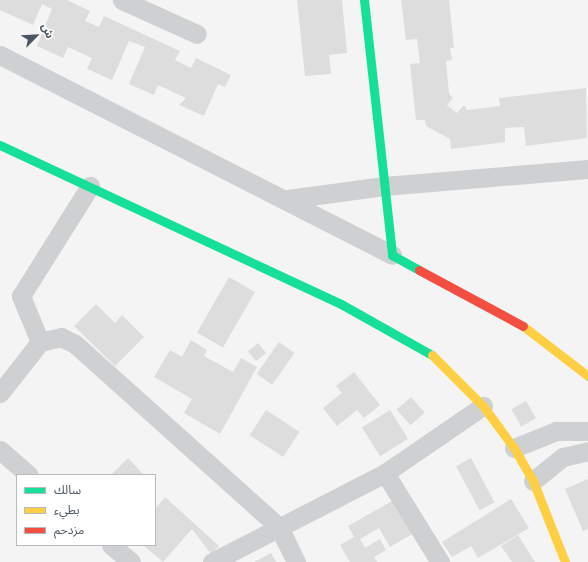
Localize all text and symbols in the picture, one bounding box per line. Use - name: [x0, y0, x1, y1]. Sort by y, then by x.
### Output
- north arrow: [16, 16, 56, 56]
- text: ش: [39, 22, 56, 40]
- legend: [16, 474, 156, 546]
- text: سالك: [54, 484, 81, 496]
- text: بطيء: [54, 504, 80, 516]
- text: مزدحم: [54, 524, 84, 536]

